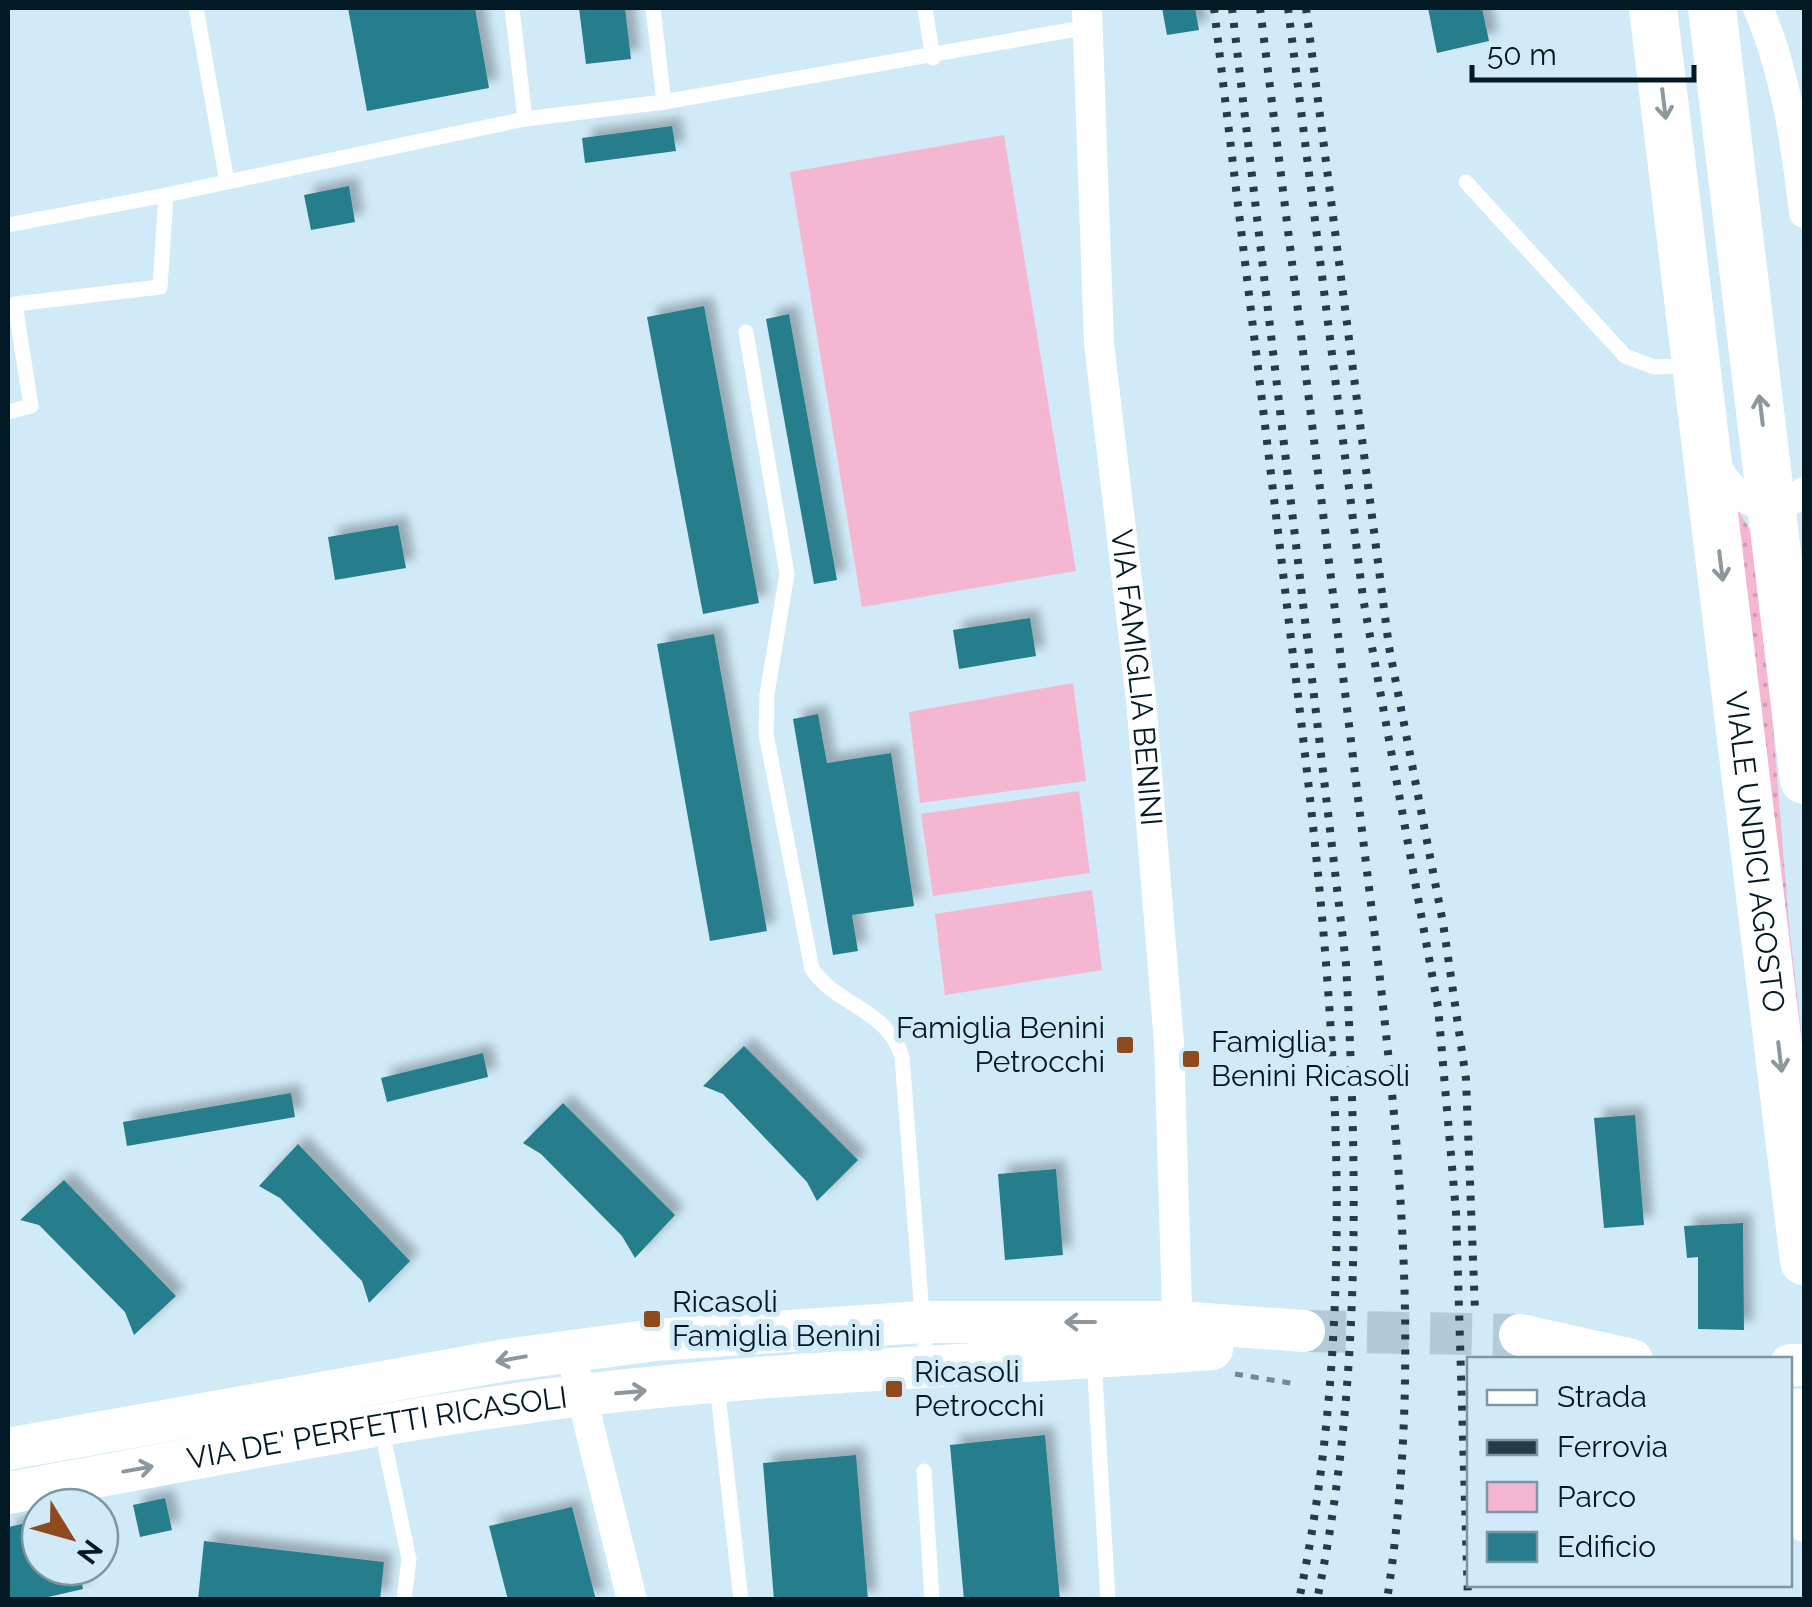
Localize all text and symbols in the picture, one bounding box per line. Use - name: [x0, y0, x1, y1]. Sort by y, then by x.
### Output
- scale bar: [1472, 20, 1694, 82]
- text: 50 m: [1487, 37, 1557, 72]
- one-way arrow: [1655, 88, 1674, 120]
- one-way arrow: [1751, 394, 1769, 426]
- street label: VIA FAMIGLIA BENINI: [1104, 528, 1169, 827]
- one-way arrow: [1712, 549, 1731, 581]
- street label: VIALE UNDICI AGOSTO: [1719, 689, 1792, 1014]
- place label: Famiglia Benini Petrocchi: [896, 1010, 1105, 1079]
- place label: Famiglia Benini Ricasoli: [1211, 1024, 1410, 1093]
- marker: Famiglia Benini Petrocchi: [1114, 1034, 1136, 1056]
- one-way arrow: [1771, 1040, 1790, 1072]
- marker: Famiglia Benini Ricasoli: [1180, 1048, 1202, 1070]
- place label: Ricasoli Famiglia Benini: [672, 1284, 881, 1353]
- marker: Ricasoli Famiglia Benini: [641, 1308, 663, 1330]
- one-way arrow: [1065, 1312, 1098, 1332]
- one-way arrow: [496, 1350, 528, 1369]
- place label: Ricasoli Petrocchi: [914, 1354, 1045, 1423]
- legend: [1467, 1357, 1792, 1587]
- marker: Ricasoli Petrocchi: [883, 1378, 905, 1400]
- street label: VIA DE' PERFETTI RICASOLI: [184, 1379, 569, 1476]
- text: Strada: [1557, 1379, 1647, 1414]
- one-way arrow: [615, 1382, 647, 1401]
- text: Ferrovia: [1557, 1429, 1668, 1464]
- one-way arrow: [121, 1459, 153, 1478]
- text: Parco: [1557, 1479, 1636, 1514]
- north arrow: [20, 1487, 120, 1587]
- text: Edificio: [1557, 1529, 1656, 1564]
- text: N: [70, 1533, 109, 1570]

